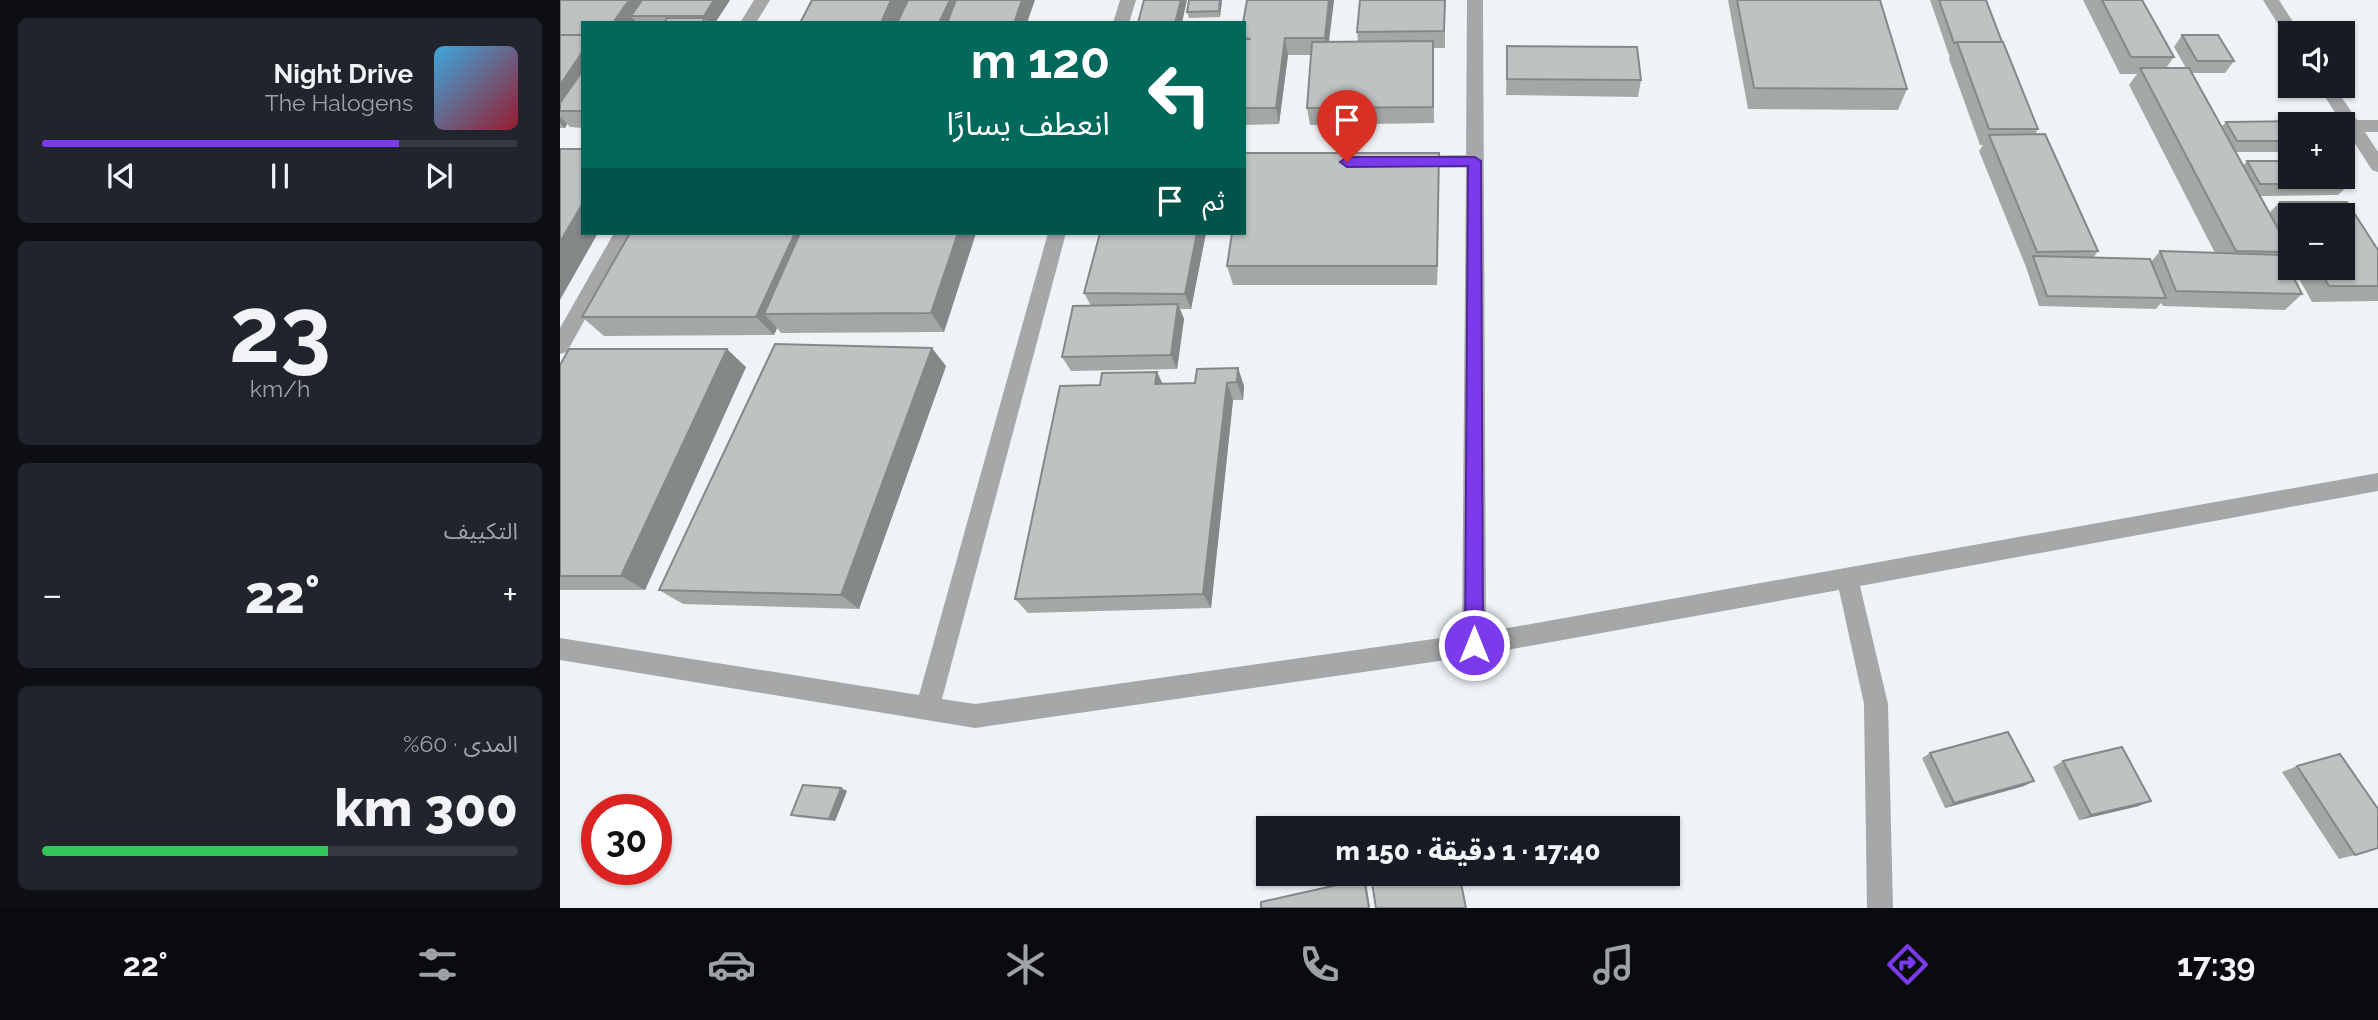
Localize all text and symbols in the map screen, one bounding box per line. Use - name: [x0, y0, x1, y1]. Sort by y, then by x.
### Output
- map controls: [2278, 21, 2355, 280]
- button: sound: [2278, 21, 2355, 98]
- text: 120 m: [971, 32, 1110, 89]
- icon: left: [1134, 49, 1225, 140]
- text: Night Drive: [274, 59, 413, 89]
- text: The Halogens: [265, 89, 413, 116]
- pin: [1317, 90, 1377, 162]
- icon: arrive: [1328, 101, 1366, 139]
- text: انعطف يسارًا: [946, 105, 1110, 142]
- button: +: [2278, 112, 2355, 189]
- icon: previous: [102, 157, 140, 195]
- icon: pause: [261, 157, 299, 195]
- icon: next: [420, 157, 458, 195]
- icon: arrive: [1151, 182, 1189, 220]
- text: ثم: [1203, 186, 1225, 216]
- button: −: [2278, 203, 2355, 280]
- text: 23: [229, 276, 331, 383]
- text: km/h: [250, 375, 310, 402]
- text: التكييف: [444, 517, 518, 544]
- text: 22°: [245, 564, 320, 625]
- text: −: [42, 572, 62, 617]
- text: +: [502, 572, 518, 617]
- position arrow: [1437, 608, 1511, 682]
- text: المدى · 60%: [403, 730, 518, 757]
- text: 300 km: [334, 777, 518, 838]
- speed limit sign: 30: [581, 794, 672, 885]
- text: 17:40 · 1 دقيقة · 150 m: [1336, 836, 1600, 866]
- icon: filters: [413, 940, 462, 989]
- icon: car: [707, 940, 756, 989]
- icon: climate: [1001, 940, 1050, 989]
- icon: phone: [1295, 940, 1344, 989]
- icon: music: [1589, 940, 1638, 989]
- icon: directions: [1883, 940, 1932, 989]
- text: 22°: [123, 946, 168, 983]
- text: 17:39: [2177, 946, 2255, 983]

